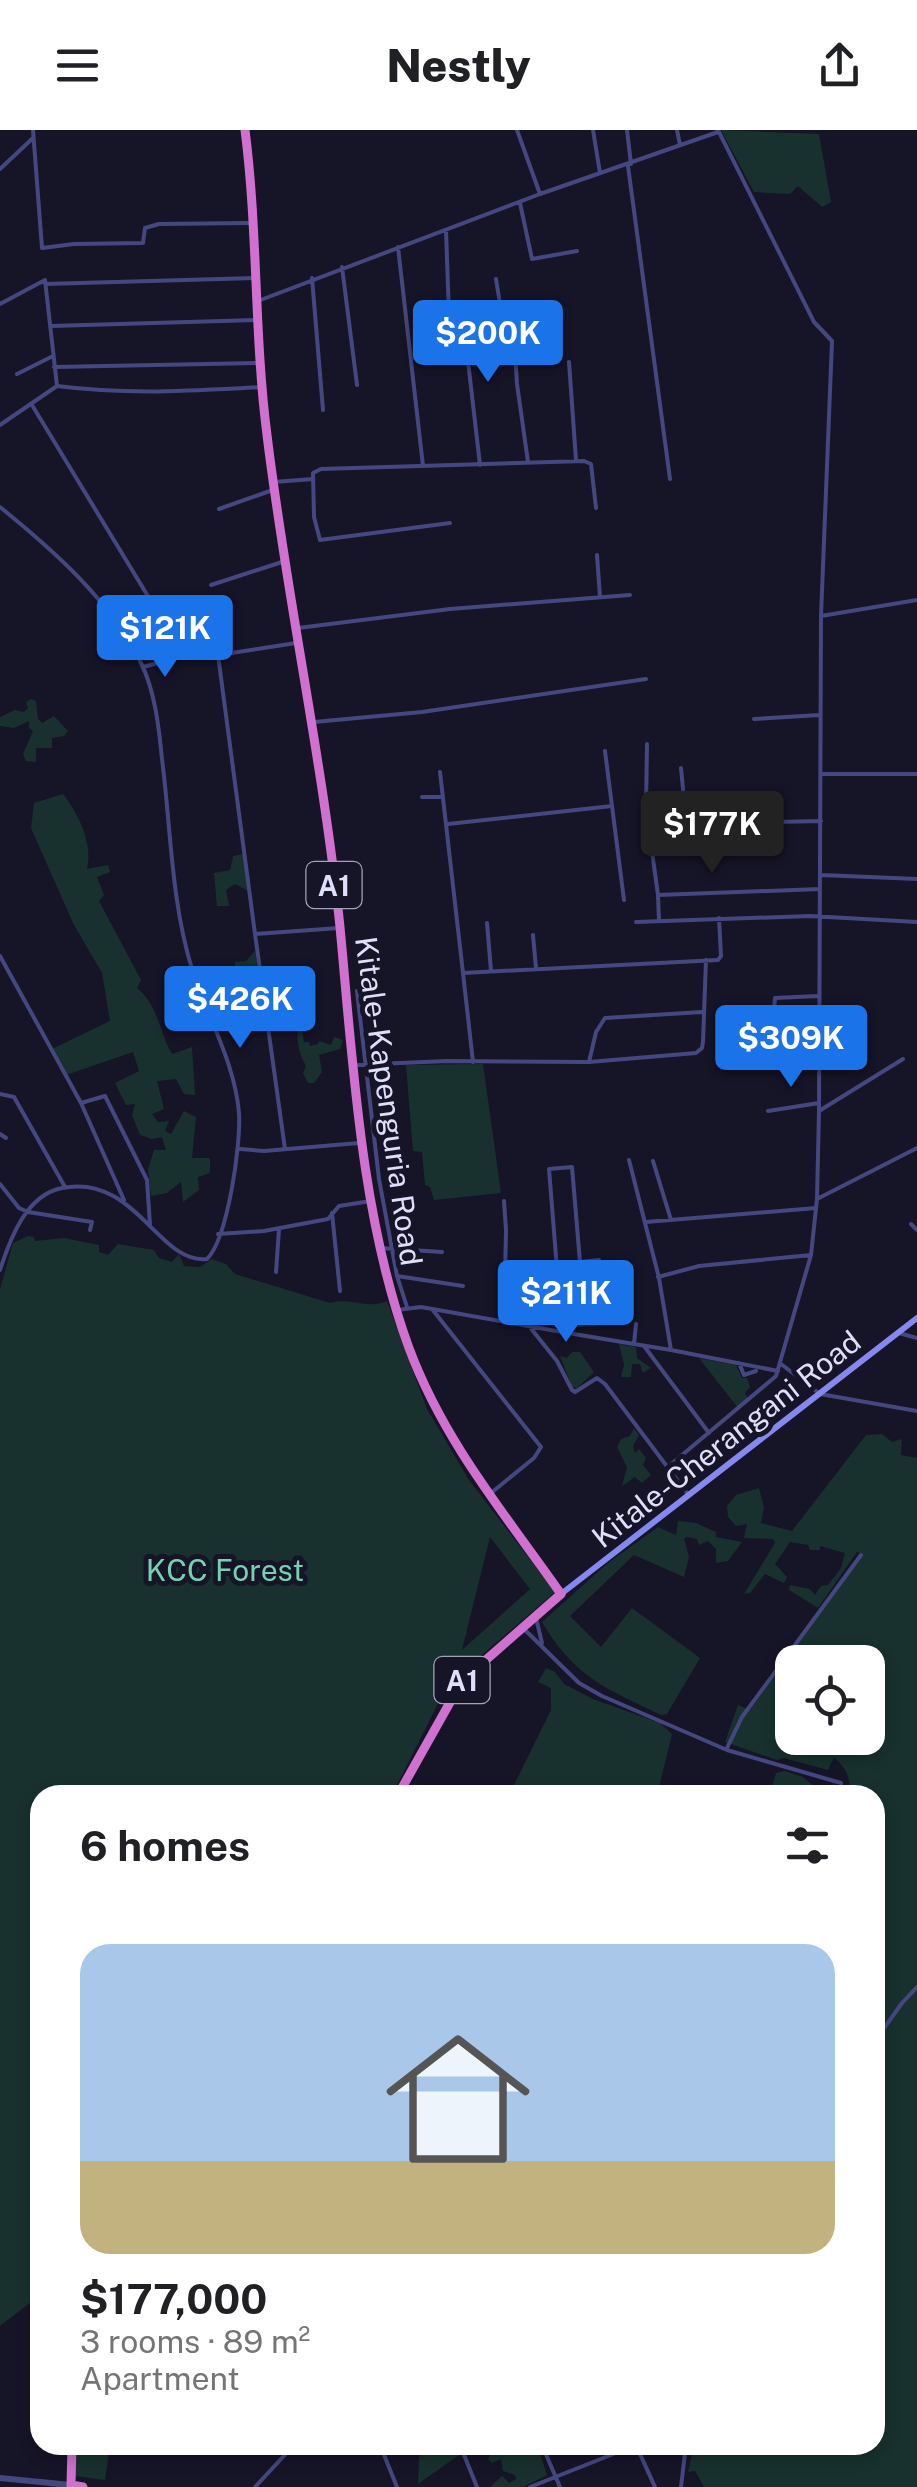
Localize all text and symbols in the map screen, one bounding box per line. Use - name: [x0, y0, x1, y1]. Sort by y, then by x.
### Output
- icon: menu: [50, 38, 105, 93]
- icon: share: [812, 38, 867, 93]
- text: Nestly: [386, 39, 531, 92]
- pin: $200K: [418, 300, 558, 385]
- text: $200K: [435, 314, 541, 351]
- pin: $121K: [95, 595, 235, 680]
- text: $121K: [119, 609, 211, 646]
- pin: $177K: [642, 791, 782, 876]
- text: $177K: [663, 805, 761, 842]
- road number: A1: [306, 862, 362, 908]
- street label: Kitale-Kapenguria Road: [348, 934, 430, 1268]
- pin: $426K: [170, 966, 310, 1051]
- text: $426K: [186, 980, 294, 1017]
- pin: $309K: [721, 1005, 861, 1090]
- text: $309K: [737, 1019, 845, 1056]
- pin: $211K: [496, 1260, 636, 1345]
- text: $211K: [520, 1274, 612, 1311]
- street label: Kitale-Cherangani Road: [585, 1323, 867, 1555]
- park label: KCC Forest: [146, 1552, 304, 1588]
- map controls: [775, 1645, 885, 1755]
- button: locate: [775, 1645, 885, 1755]
- road number: A1: [434, 1657, 490, 1703]
- icon: filters: [780, 1818, 835, 1873]
- text: 6 homes: [80, 1821, 250, 1870]
- icon: home: [368, 2009, 548, 2189]
- text: $177,000: [80, 2274, 267, 2323]
- text: 3 rooms · 89 m²: [80, 2323, 310, 2360]
- text: Apartment: [80, 2360, 240, 2397]

